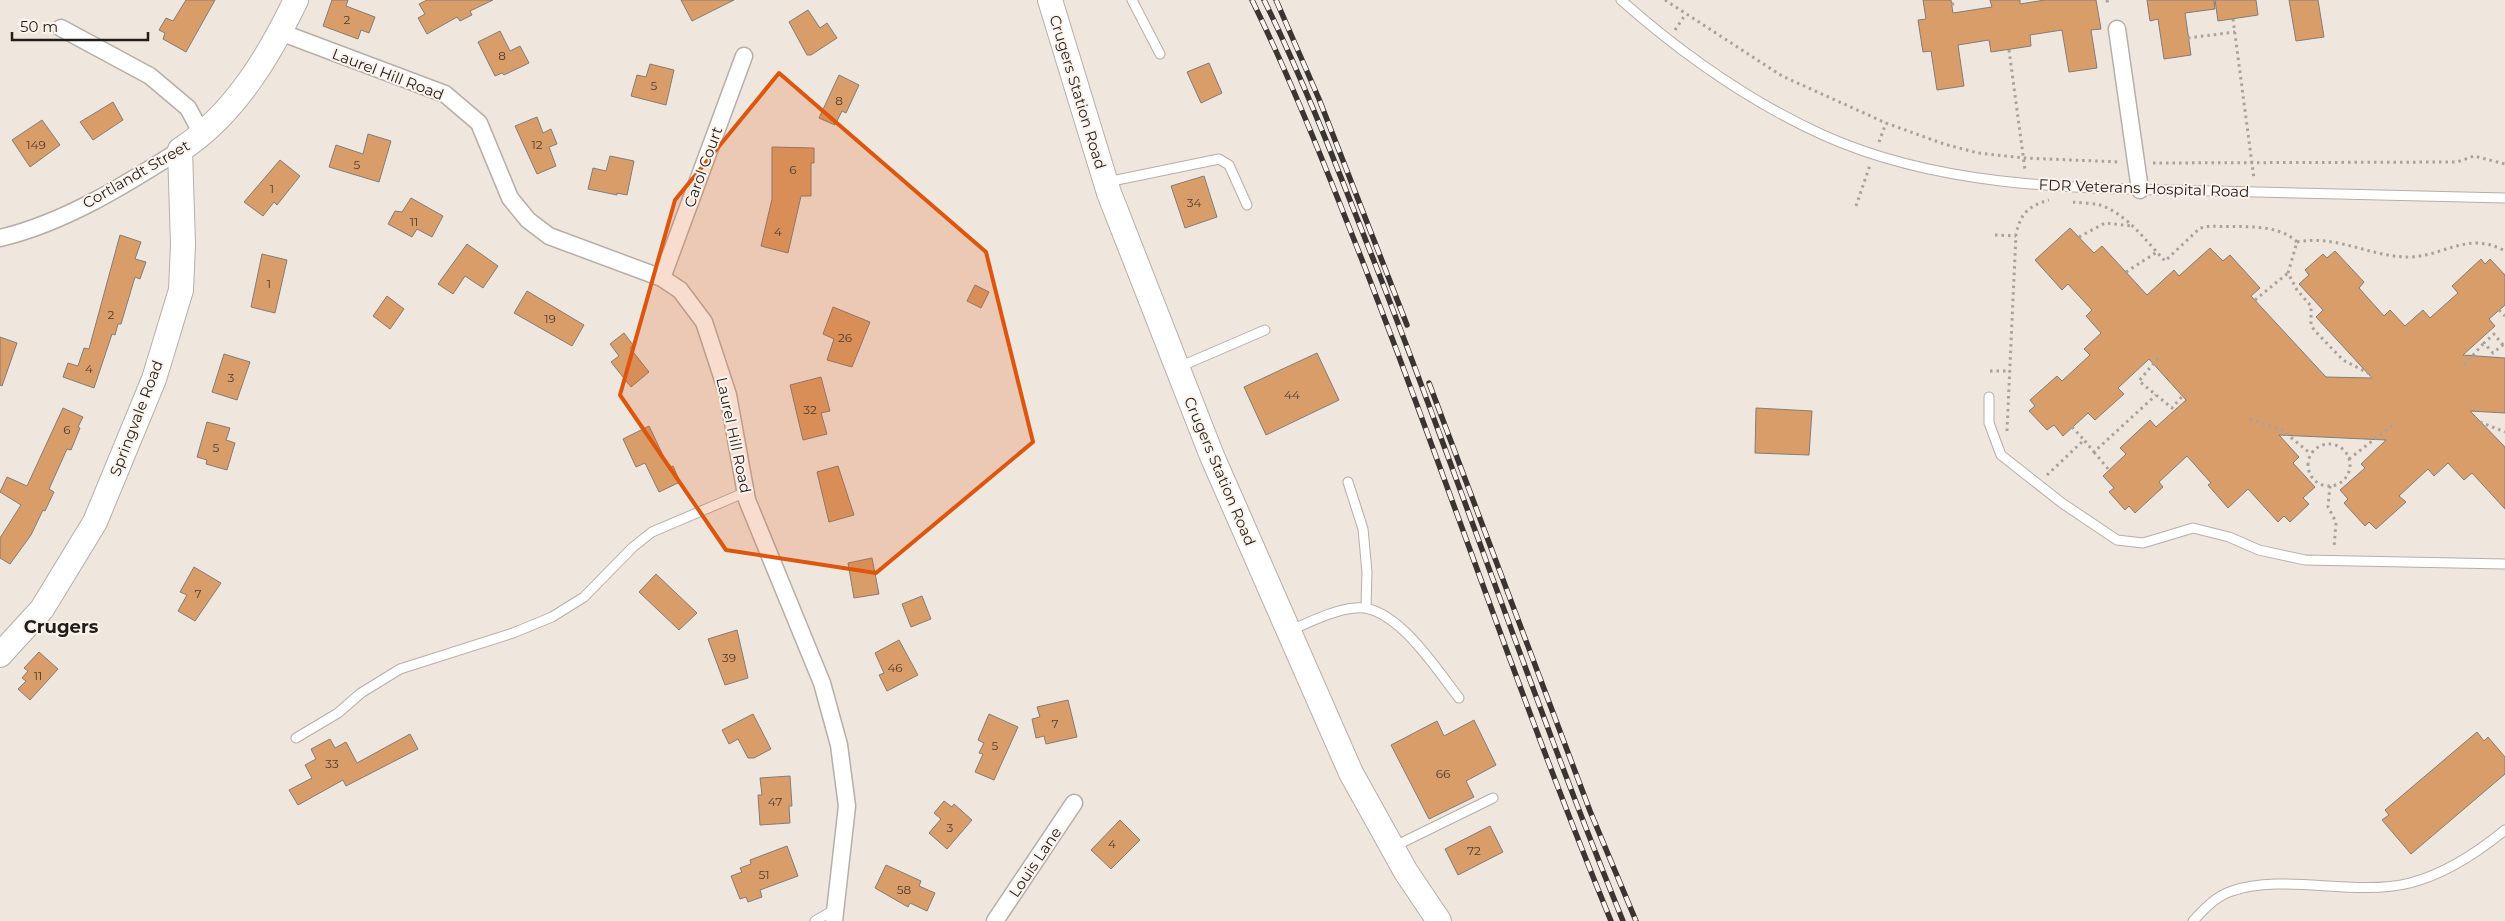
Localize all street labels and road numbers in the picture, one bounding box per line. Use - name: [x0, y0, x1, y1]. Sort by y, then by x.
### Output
- street label: Crugers Station Road: [1046, 13, 1110, 171]
- street label: Laurel Hill Road: [329, 44, 447, 104]
- street label: Carol Court: [680, 124, 726, 210]
- street label: Cortlandt Street: [79, 136, 193, 212]
- street label: FDR Veterans Hospital Road: [2038, 175, 2250, 201]
- street label: Springvale Road: [105, 357, 167, 479]
- street label: Laurel Hill Road: [712, 375, 756, 495]
- street label: Crugers Station Road: [1180, 394, 1260, 548]
- street label: Louis Lane: [1005, 823, 1065, 901]

